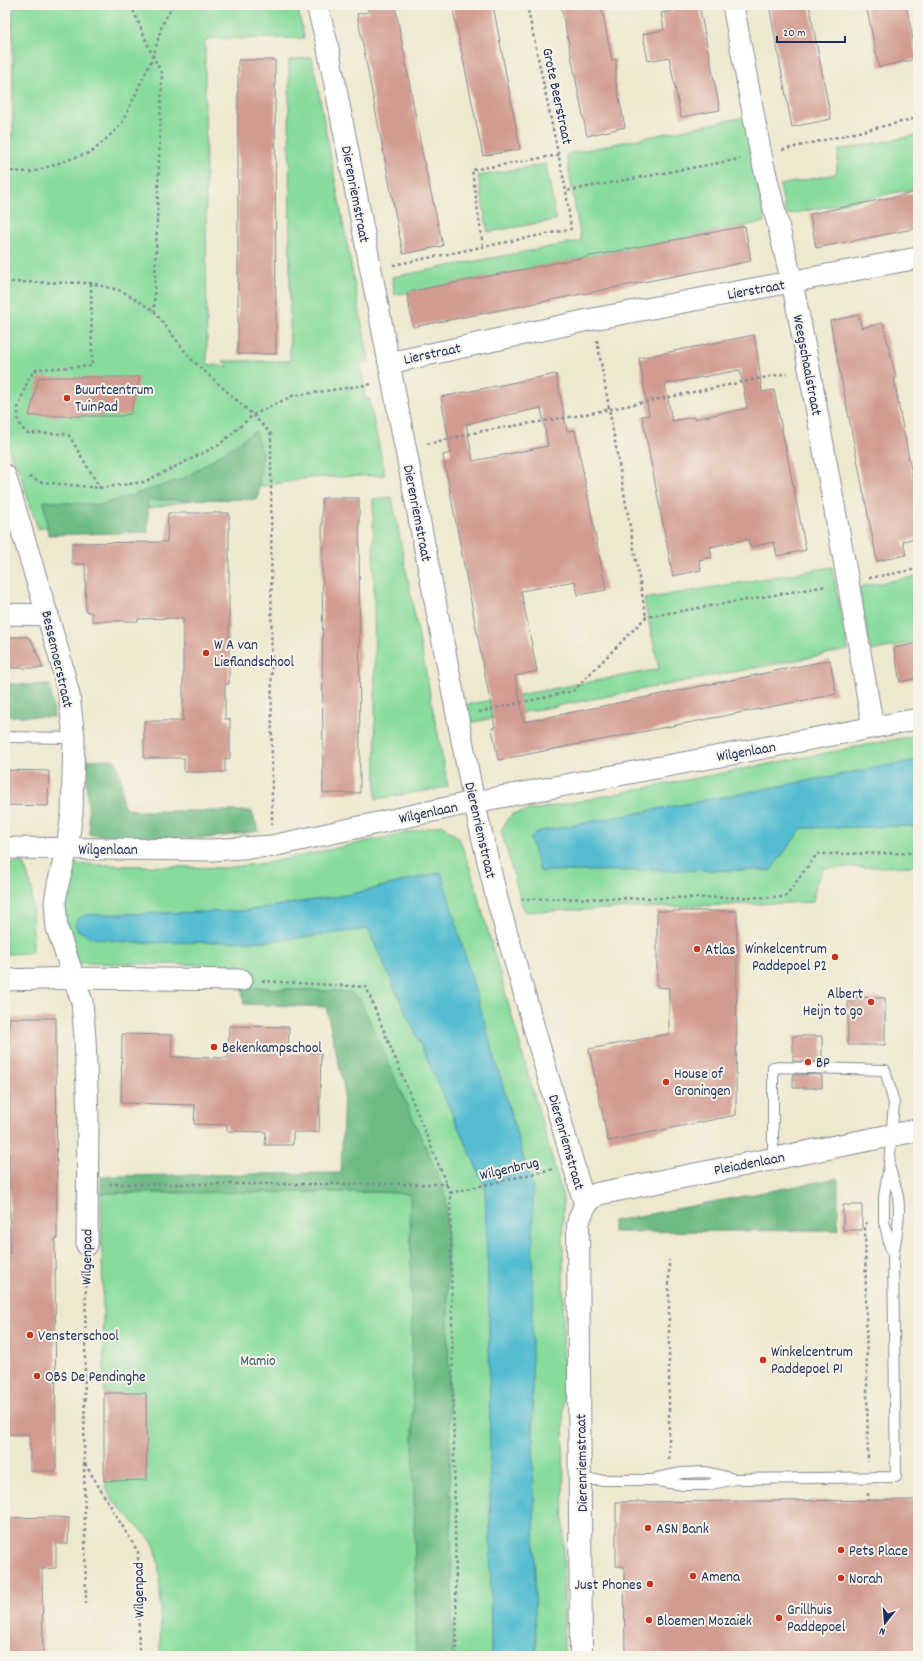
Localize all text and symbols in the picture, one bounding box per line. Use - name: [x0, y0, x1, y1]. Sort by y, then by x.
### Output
- scale bar: [777, 18, 845, 44]
- text: 20 m: [783, 25, 806, 42]
- street label: Grote Beerstraat: [535, 46, 577, 147]
- street label: Dierenriemstraat: [334, 144, 374, 245]
- street label: Lierstraat: [726, 275, 787, 307]
- street label: Weegschaalstraat: [785, 313, 827, 418]
- street label: Lierstraat: [402, 338, 464, 372]
- place label: Buurtcentrum TuinPad: [75, 380, 154, 419]
- marker: Buurtcentrum TuinPad: [62, 393, 72, 403]
- street label: Dierenriemstraat: [396, 463, 436, 564]
- street label: Bessemoerstraat: [34, 609, 78, 711]
- place label: W A van Lieflandschool: [214, 635, 295, 674]
- marker: W A van Lieflandschool: [201, 648, 211, 658]
- street label: Wilgenlaan: [715, 737, 778, 769]
- street label: Dierenriemstraat: [457, 780, 501, 881]
- street label: Wilgenlaan: [397, 797, 460, 831]
- street label: Wilgenlaan: [78, 840, 138, 862]
- place label: Winkelcentrum Paddepoel P2: [745, 939, 827, 978]
- place label: Atlas: [705, 940, 736, 962]
- marker: Atlas: [692, 944, 702, 954]
- marker: Winkelcentrum Paddepoel P2: [830, 952, 840, 962]
- place label: Albert Heijn to go: [803, 984, 863, 1023]
- marker: Albert Heijn to go: [866, 997, 876, 1007]
- place label: Bekenkampschool: [222, 1038, 322, 1060]
- marker: Bekenkampschool: [209, 1042, 219, 1052]
- place label: BP: [816, 1053, 830, 1075]
- marker: BP: [803, 1057, 813, 1067]
- place label: House of Groningen: [674, 1064, 731, 1103]
- marker: House of Groningen: [661, 1077, 671, 1087]
- street label: Dierenriemstraat: [541, 1092, 589, 1193]
- street label: Pleiadenlaan: [712, 1147, 787, 1183]
- street label: Wilgenbrug: [478, 1152, 541, 1187]
- street label: Wilgenpad: [77, 1229, 99, 1285]
- place label: Vensterschool: [38, 1326, 119, 1348]
- marker: Vensterschool: [25, 1330, 35, 1340]
- place label: Winkelcentrum Paddepoel P1: [771, 1342, 853, 1381]
- park label: Mamio: [240, 1351, 276, 1373]
- marker: Winkelcentrum Paddepoel P1: [758, 1355, 768, 1365]
- place label: OBS De Pendinghe: [45, 1367, 146, 1389]
- marker: OBS De Pendinghe: [32, 1371, 42, 1381]
- street label: Dierenriemstraat: [571, 1413, 595, 1512]
- place label: ASN Bank: [656, 1519, 709, 1541]
- marker: ASN Bank: [643, 1523, 653, 1533]
- place label: Pets Place: [849, 1541, 908, 1563]
- marker: Pets Place: [836, 1545, 846, 1555]
- street label: Wilgenpad: [129, 1562, 151, 1618]
- place label: Amena: [701, 1567, 741, 1589]
- place label: Norah: [849, 1569, 883, 1591]
- marker: Amena: [688, 1571, 698, 1581]
- marker: Norah: [836, 1573, 846, 1583]
- place label: Just Phones: [575, 1575, 642, 1597]
- marker: Just Phones: [645, 1579, 655, 1589]
- place label: Grillhuis Paddepoel: [787, 1600, 846, 1639]
- north arrow: [865, 1603, 905, 1643]
- place label: Bloemen Mozaiek: [657, 1611, 752, 1633]
- marker: Grillhuis Paddepoel: [774, 1613, 784, 1623]
- marker: Bloemen Mozaiek: [644, 1615, 654, 1625]
- text: N: [877, 1622, 888, 1639]

